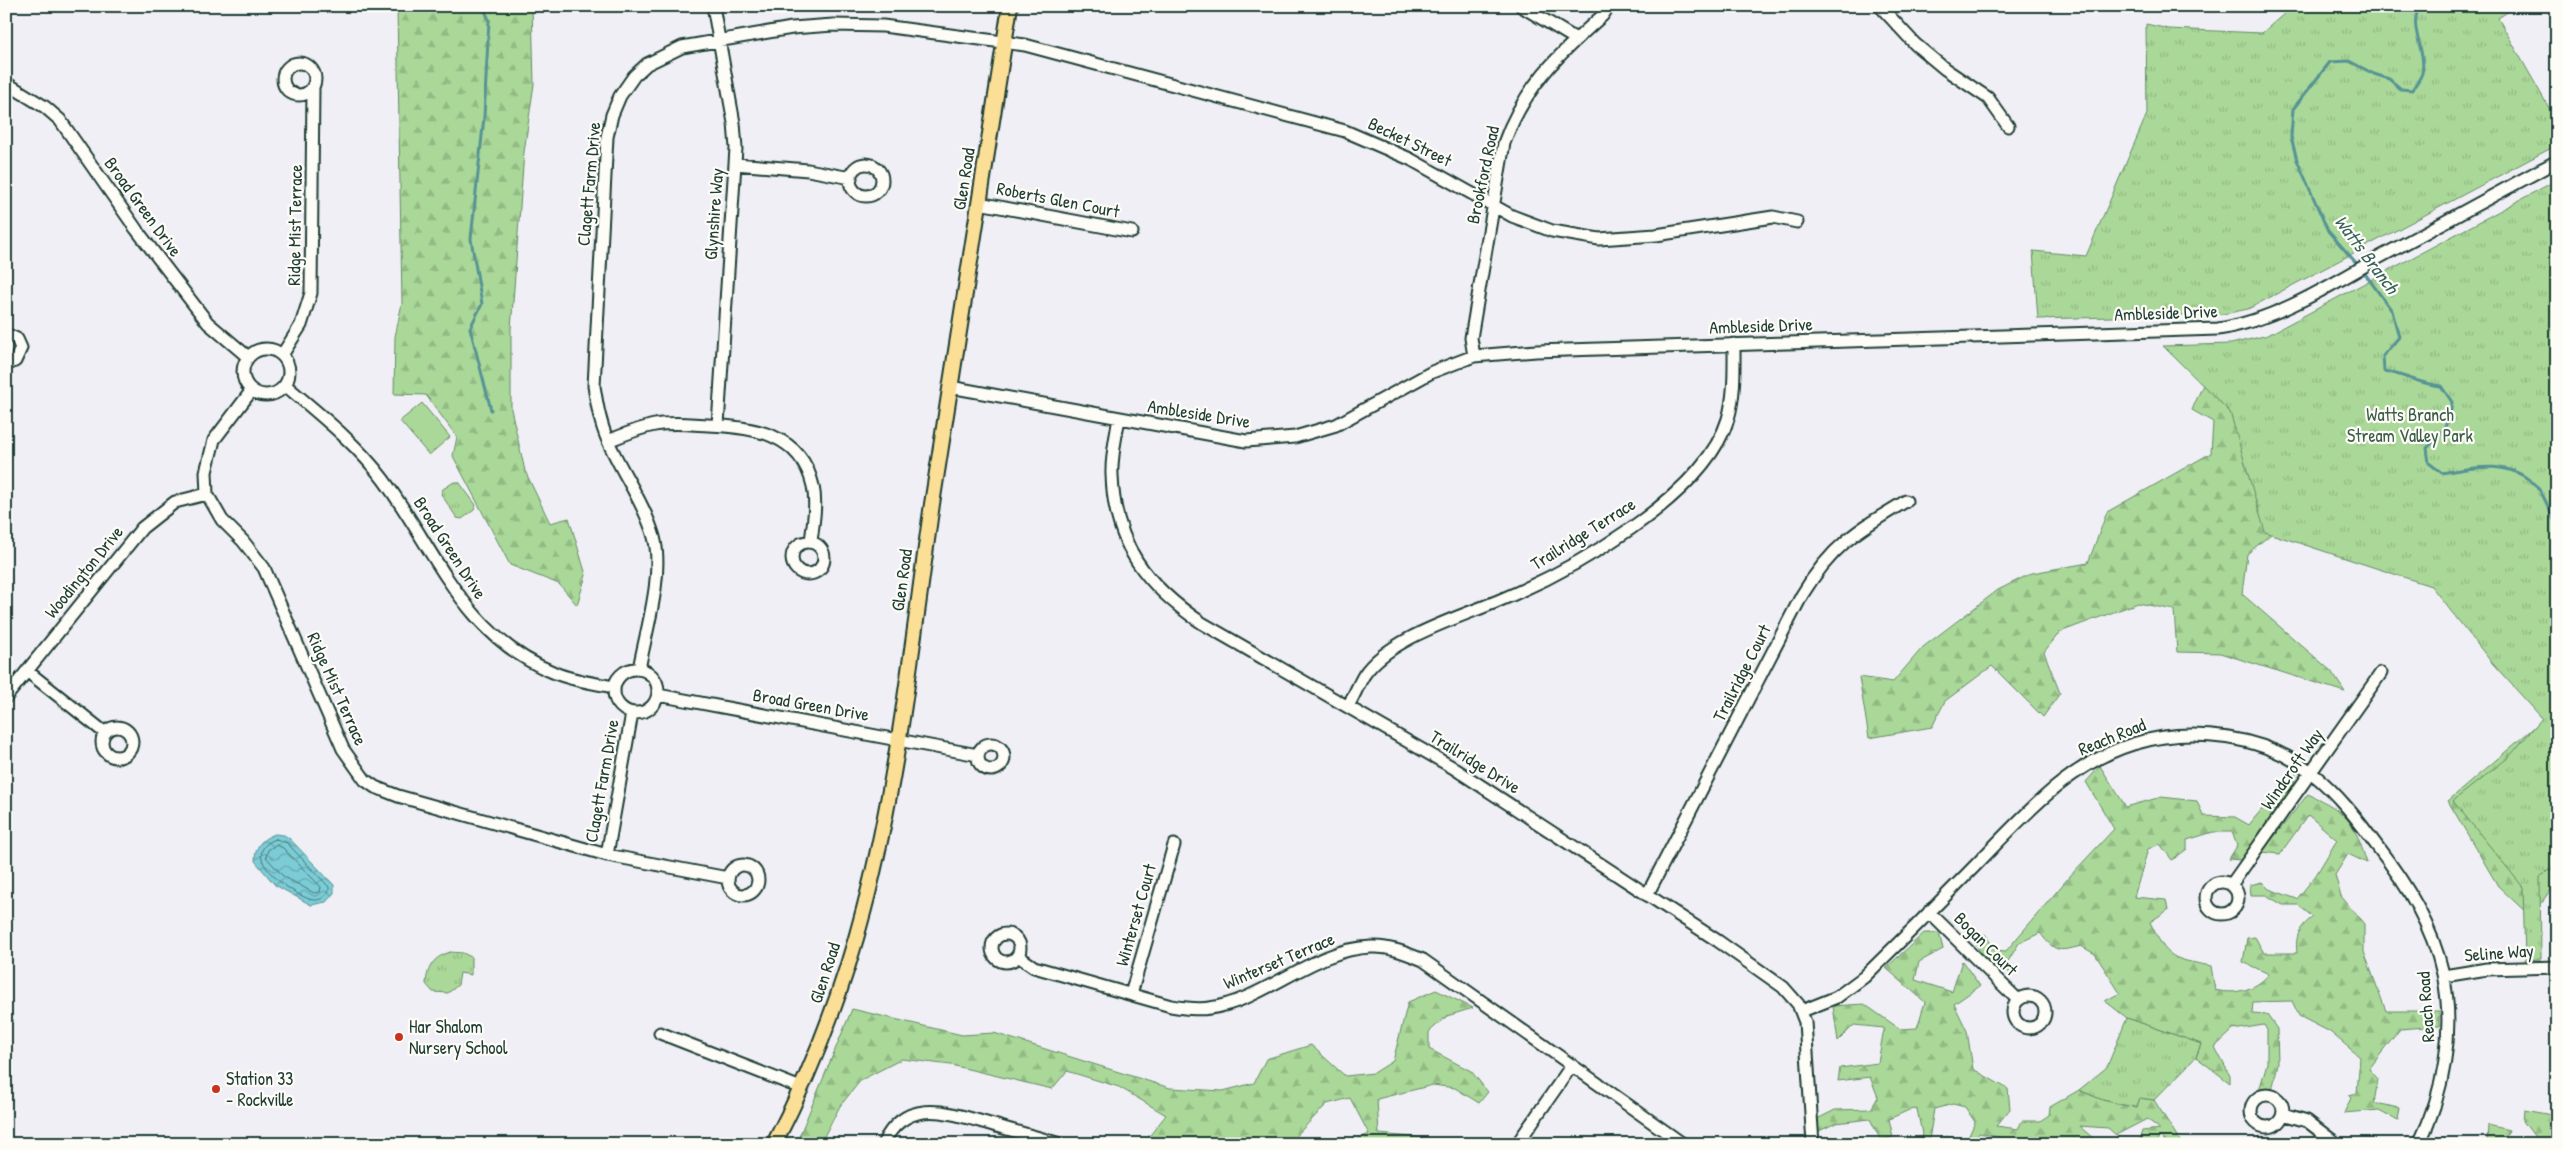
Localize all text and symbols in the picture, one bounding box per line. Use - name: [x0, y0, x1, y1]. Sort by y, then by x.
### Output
- street label: Becket Street: [1364, 111, 1457, 173]
- street label: Clagett Farm Drive: [571, 121, 606, 247]
- street label: Brookford Road: [1460, 124, 1505, 226]
- street label: Glen Road: [946, 146, 981, 212]
- street label: Broad Green Drive: [99, 152, 188, 262]
- street label: Ridge Mist Terrace: [281, 164, 308, 286]
- street label: Glynshire Way: [698, 167, 729, 261]
- street label: Roberts Glen Court: [995, 175, 1122, 224]
- water label: Watts Branch: [2329, 209, 2406, 300]
- street label: Ambleside Drive: [2114, 298, 2218, 327]
- street label: Ambleside Drive: [1709, 311, 1813, 340]
- street label: Ambleside Drive: [1146, 393, 1252, 434]
- park label: Watts Branch Stream Valley Park: [2347, 402, 2473, 448]
- street label: Trailridge Terrace: [1526, 491, 1640, 576]
- street label: Broad Green Drive: [408, 492, 493, 604]
- street label: Woodington Drive: [39, 520, 129, 623]
- street label: Glen Road: [885, 547, 918, 613]
- street label: Trailridge Court: [1706, 619, 1777, 726]
- street label: Ridge Mist Terrace: [301, 628, 374, 749]
- street label: Broad Green Drive: [751, 682, 871, 727]
- street label: Reach Road: [2074, 712, 2149, 761]
- street label: Clagett Farm Drive: [578, 717, 625, 844]
- street label: Windcroft Way: [2254, 723, 2329, 814]
- street label: Trailridge Drive: [1425, 724, 1525, 799]
- street label: Winterset Court: [1109, 860, 1162, 969]
- street label: Bogan Court: [1949, 906, 2024, 982]
- street label: Winterset Terrace: [1219, 926, 1338, 995]
- street label: Seline Way: [2463, 938, 2535, 967]
- street label: Glen Road: [803, 939, 846, 1006]
- street label: Reach Road: [2411, 971, 2440, 1043]
- place label: Har Shalom Nursery School: [409, 1014, 508, 1060]
- marker: Har Shalom Nursery School: [393, 1031, 405, 1043]
- place label: Station 33 - Rockville: [226, 1066, 293, 1112]
- marker: Station 33 - Rockville: [210, 1083, 222, 1095]

